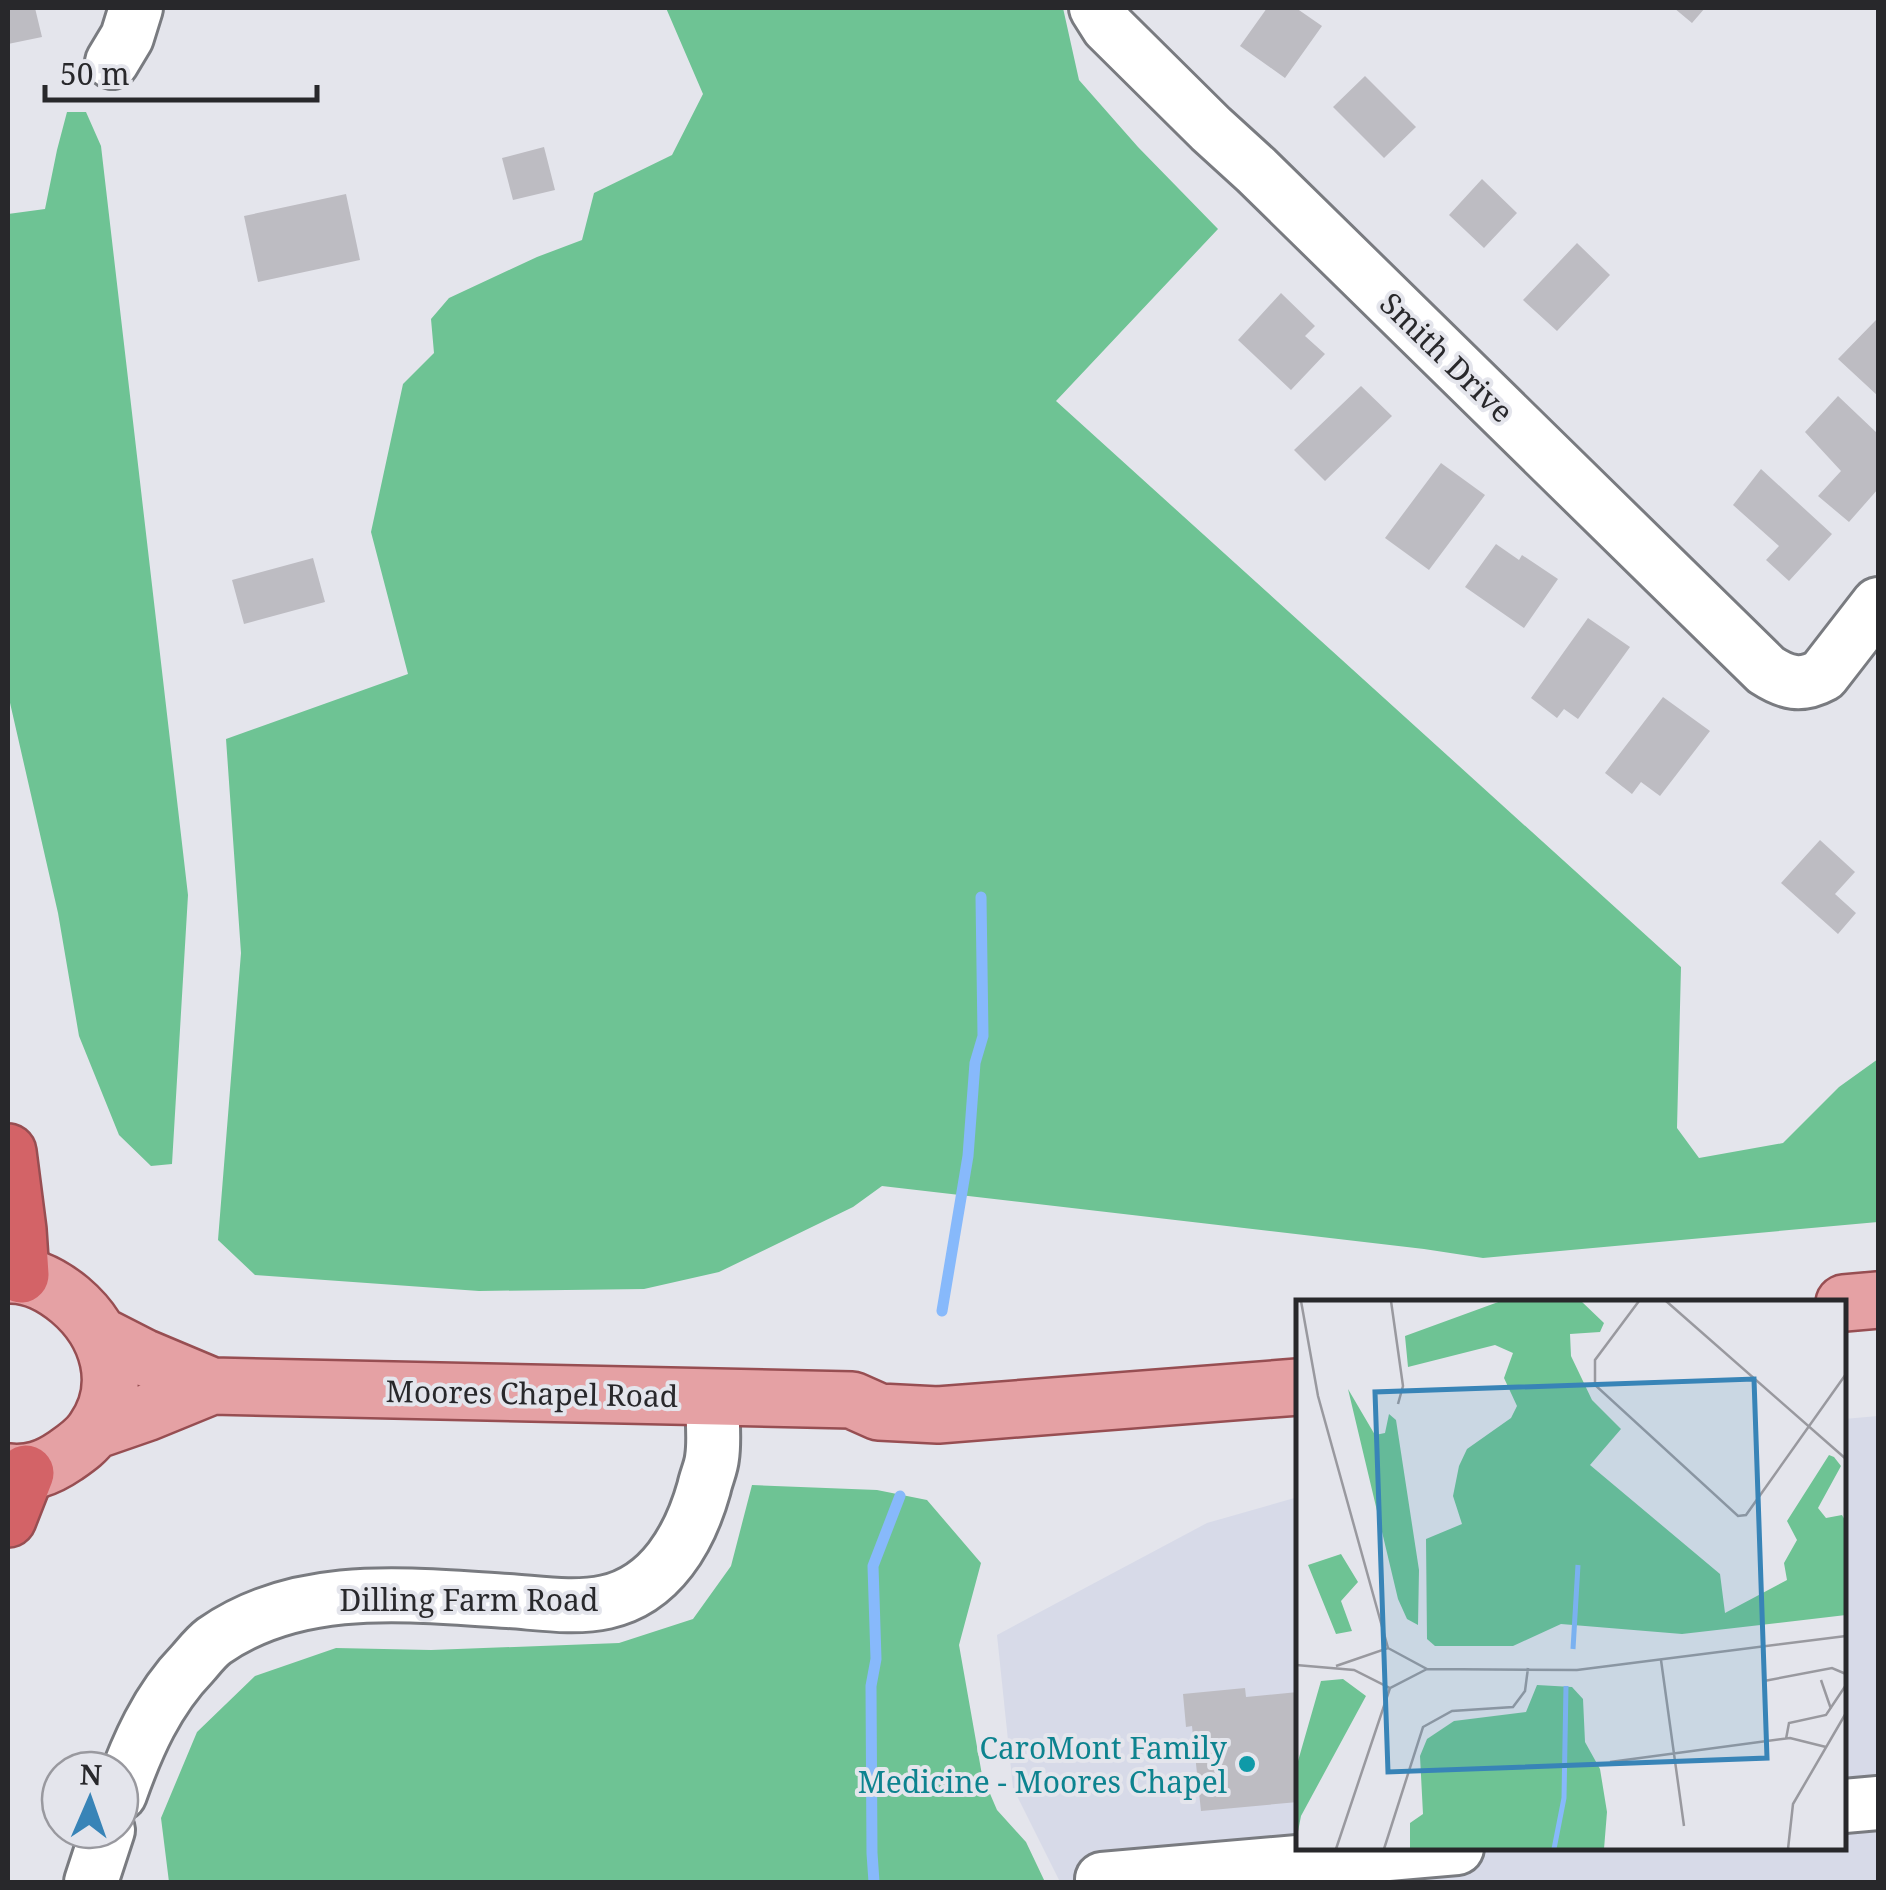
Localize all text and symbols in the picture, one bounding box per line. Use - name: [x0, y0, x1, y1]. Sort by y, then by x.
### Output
- scale bar: [45, 40, 318, 102]
- text: 50 m: [60, 53, 130, 94]
- street label: Smith Drive: [1371, 283, 1523, 431]
- inset map: [1296, 1300, 1846, 1850]
- street label: Moores Chapel Road: [385, 1370, 679, 1416]
- street label: Dilling Farm Road: [340, 1579, 598, 1620]
- place label: CaroMont Family Medicine - Moores Chapel: [858, 1727, 1227, 1802]
- north arrow: [40, 1750, 140, 1850]
- marker: CaroMont Family Medicine - Moores Chapel: [1236, 1753, 1258, 1775]
- text: N: [79, 1755, 103, 1793]

